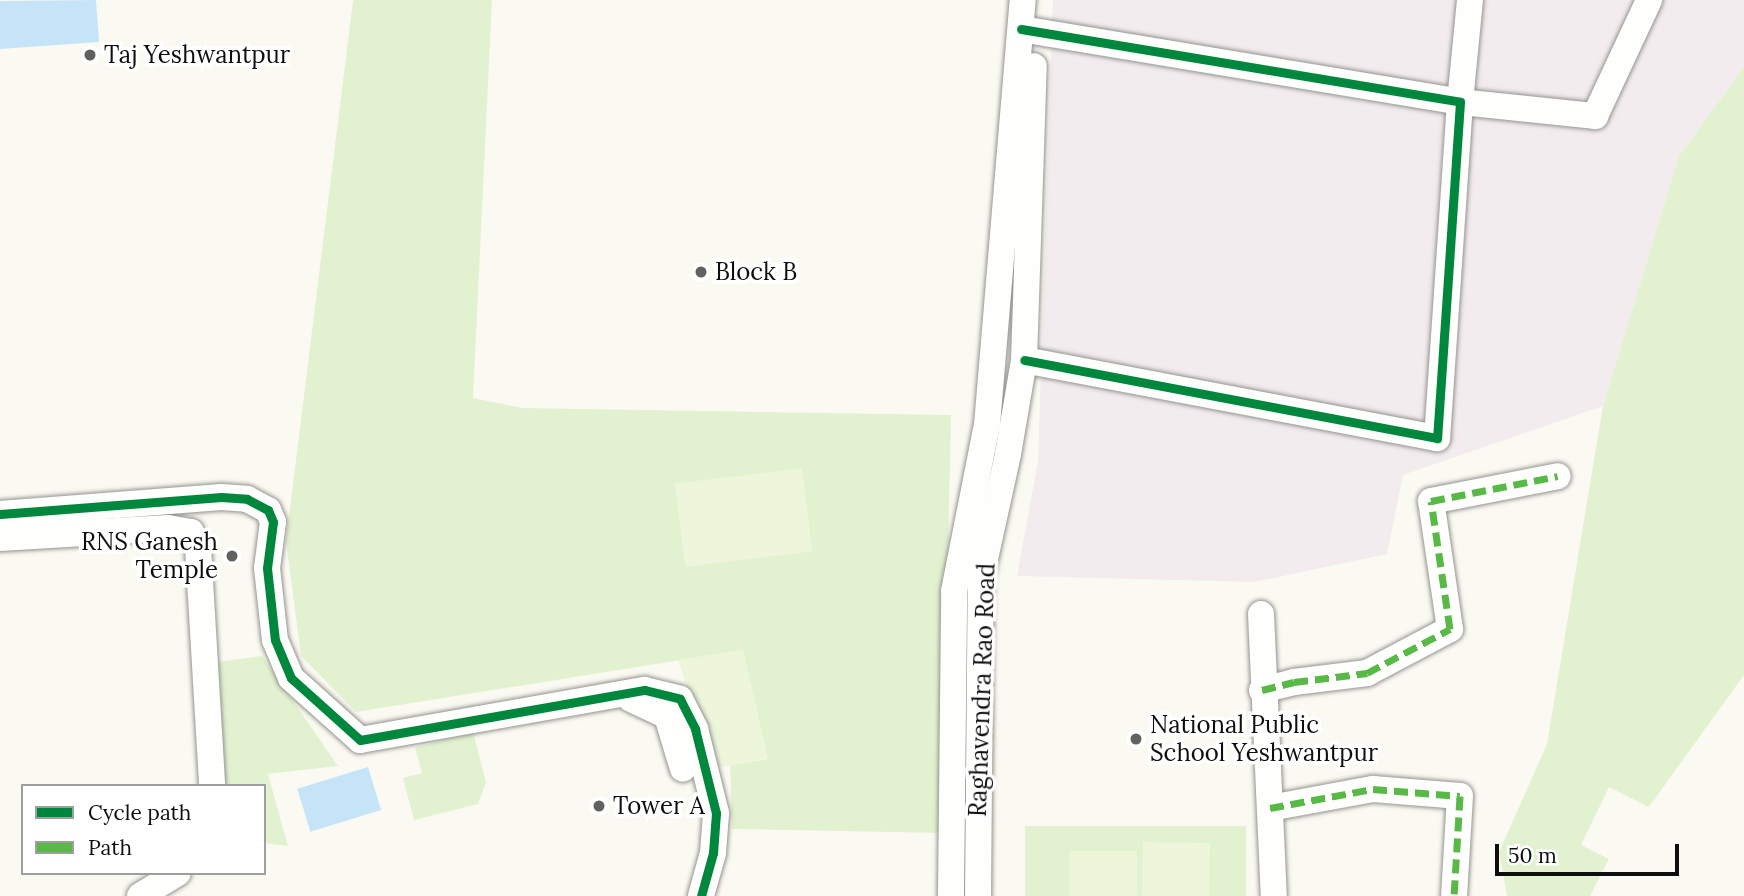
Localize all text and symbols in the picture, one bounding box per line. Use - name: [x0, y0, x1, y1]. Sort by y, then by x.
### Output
- place label: Taj Yeshwantpur: [104, 41, 290, 69]
- marker: Taj Yeshwantpur: [82, 47, 98, 63]
- place label: Block B: [715, 258, 797, 286]
- marker: Block B: [693, 264, 709, 280]
- place label: RNS Ganesh Temple: [81, 528, 218, 584]
- marker: RNS Ganesh Temple: [224, 548, 240, 564]
- street label: Raghavendra Rao Road: [963, 563, 1001, 817]
- place label: National Public School Yeshwantpur: [1150, 711, 1378, 767]
- marker: National Public School Yeshwantpur: [1128, 731, 1144, 747]
- legend: [21, 784, 266, 875]
- place label: Tower A: [613, 792, 705, 820]
- marker: Tower A: [591, 798, 607, 814]
- text: Cycle path: [88, 799, 191, 826]
- scale bar: [1499, 830, 1683, 874]
- text: Path: [88, 834, 132, 861]
- text: 50 m: [1508, 842, 1557, 869]

